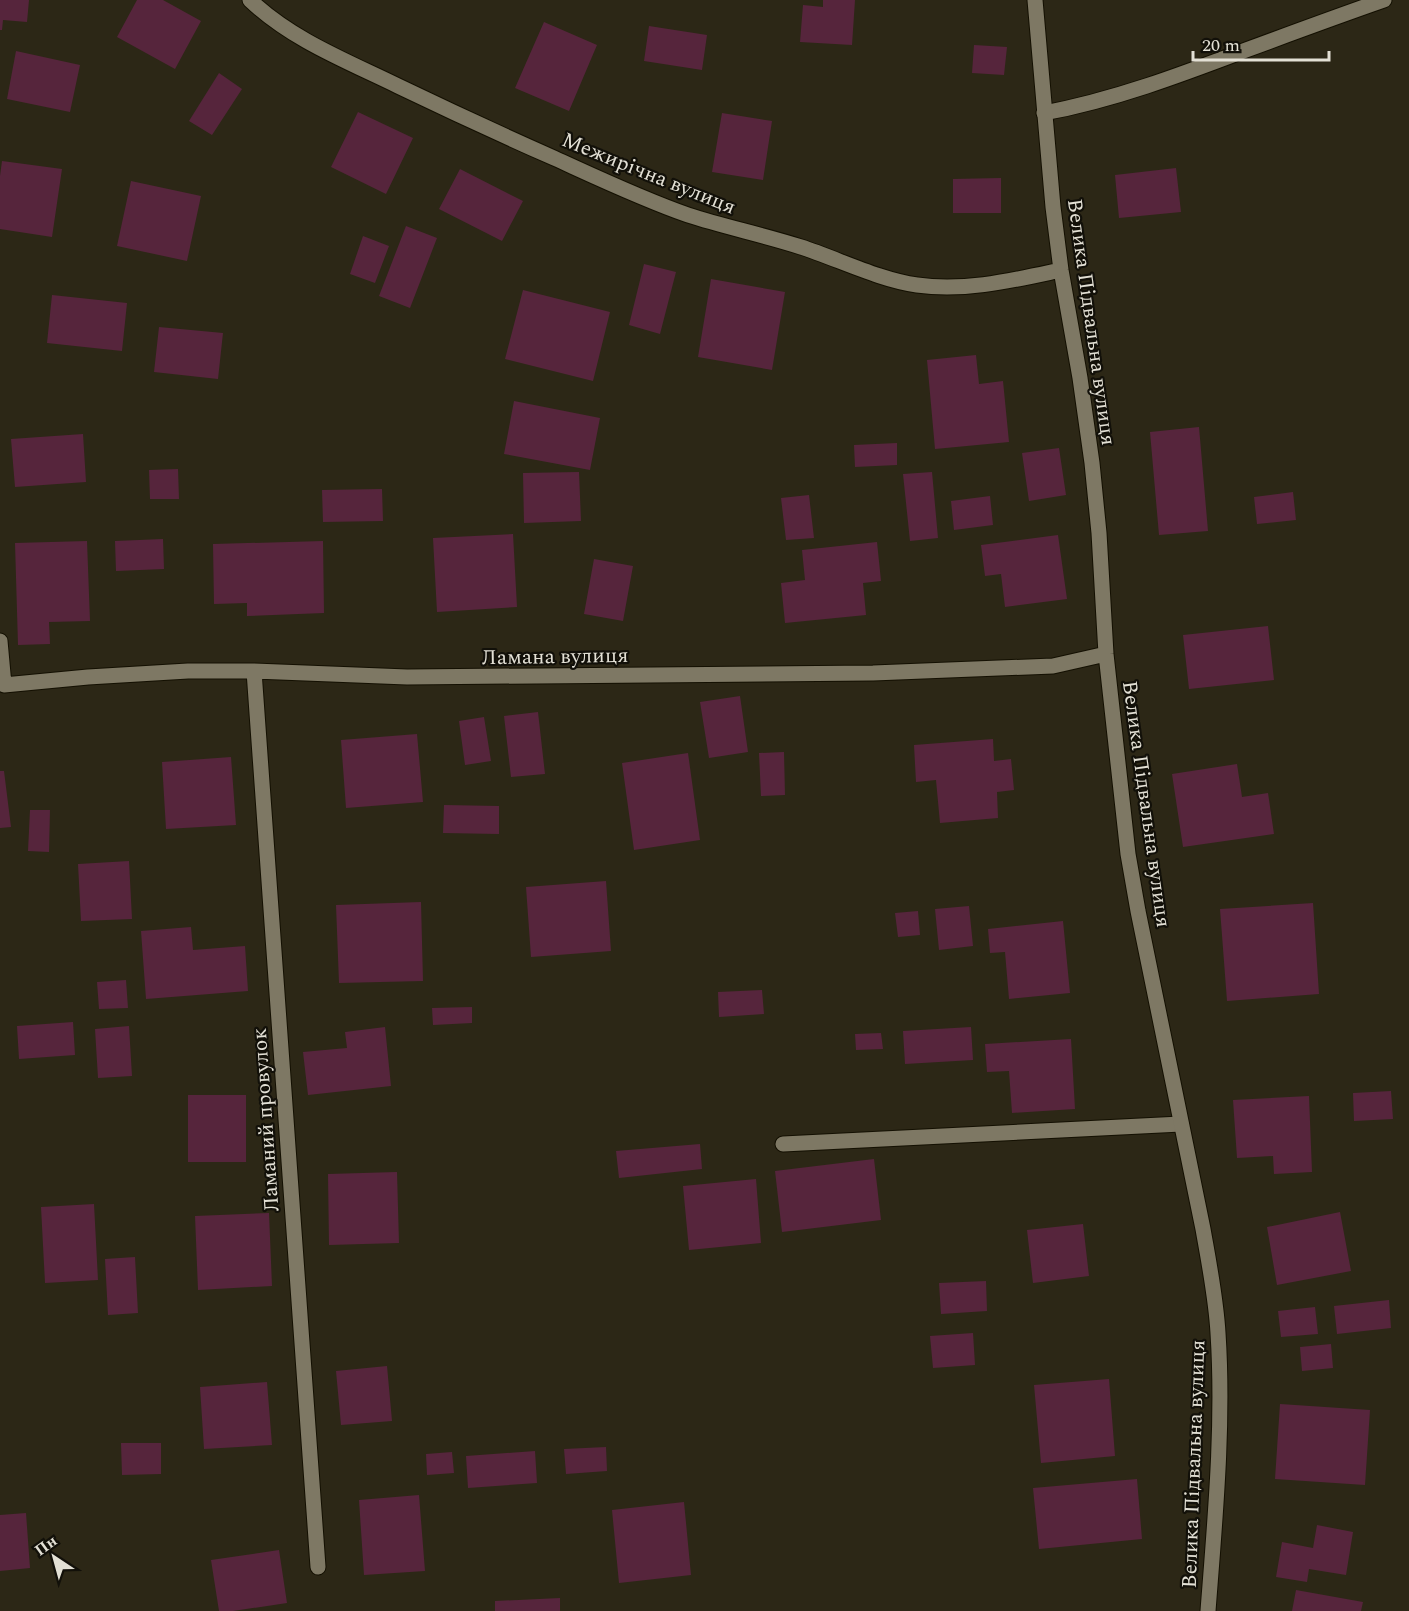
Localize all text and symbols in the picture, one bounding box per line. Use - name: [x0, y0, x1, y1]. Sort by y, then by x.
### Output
- scale bar: [1193, 24, 1330, 62]
- text: 20 m: [1202, 32, 1240, 59]
- street label: Межирічна вулиця: [557, 124, 740, 223]
- street label: Велика Підвальна вулиця: [1058, 197, 1124, 447]
- street label: Ламана вулиця: [481, 640, 629, 674]
- street label: Велика Підвальна вулиця: [1113, 679, 1179, 929]
- street label: Ламаний провулок: [244, 1027, 288, 1213]
- street label: Велика Підвальна вулиця: [1174, 1339, 1214, 1589]
- north arrow: [24, 1527, 84, 1587]
- text: Пн: [29, 1529, 62, 1562]

